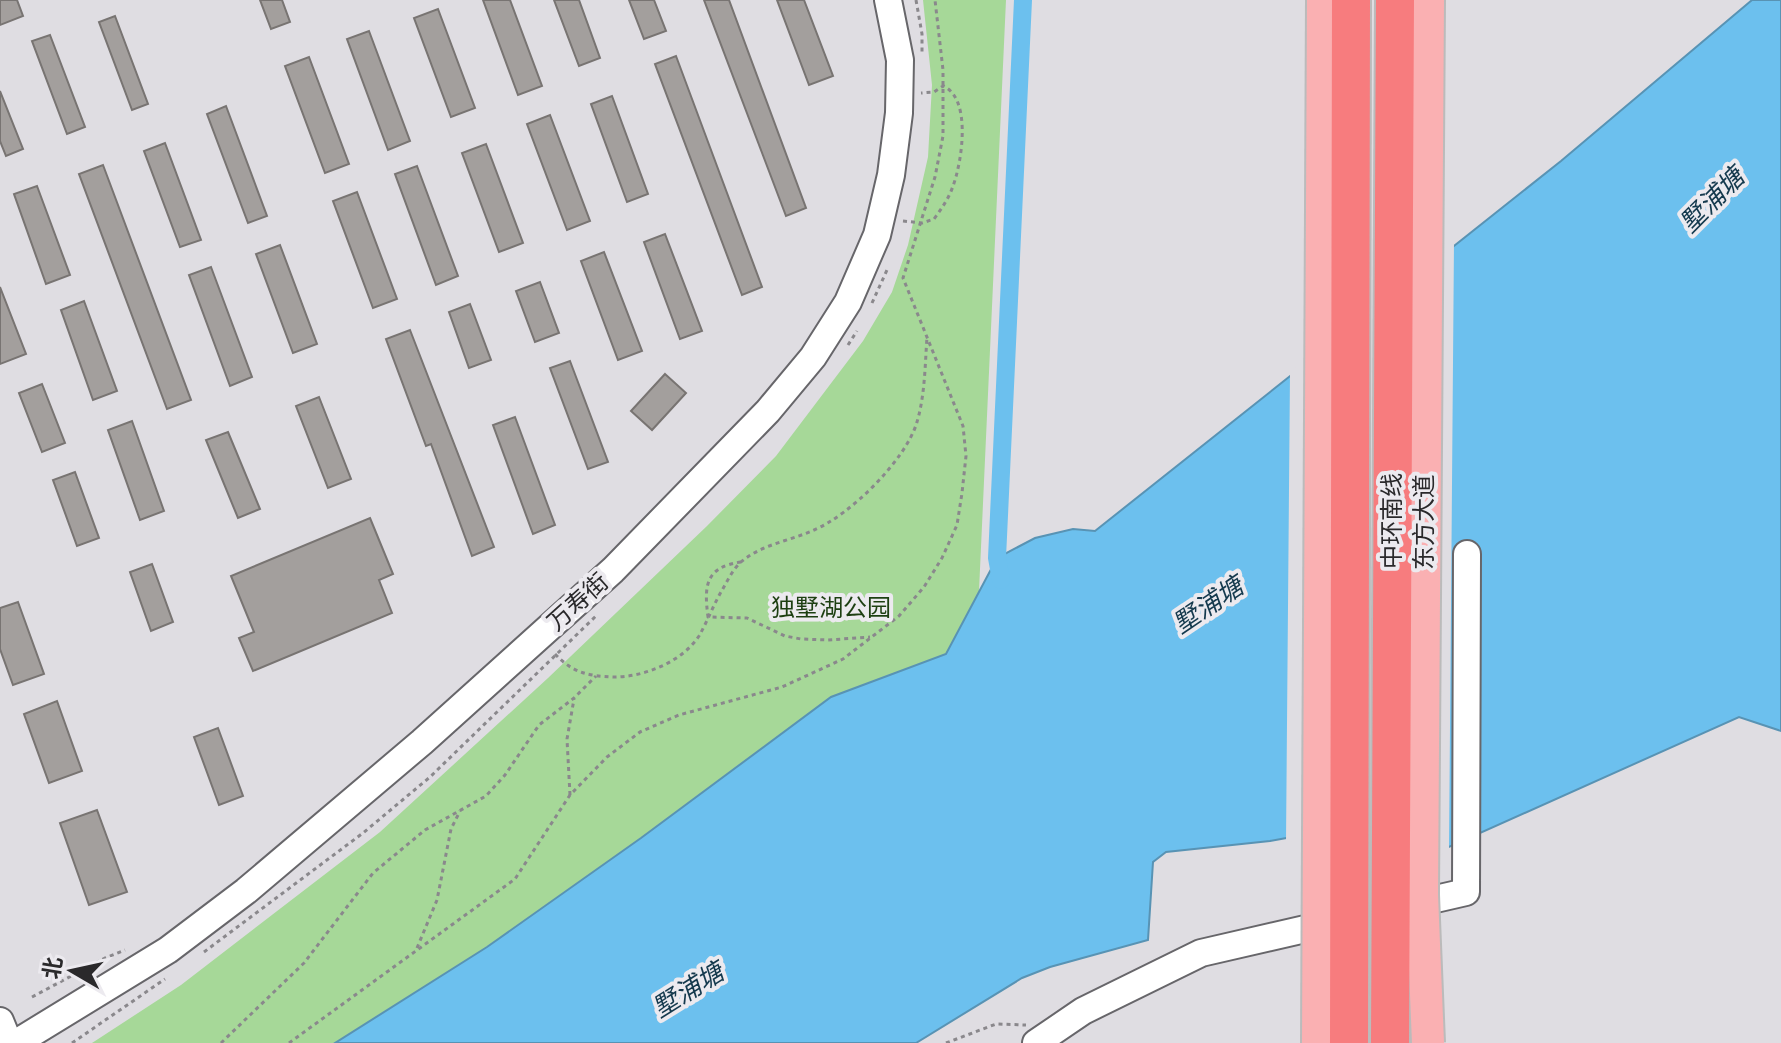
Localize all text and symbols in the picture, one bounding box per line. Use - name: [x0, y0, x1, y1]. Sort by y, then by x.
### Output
- water label: 墅浦塘: [1671, 156, 1754, 240]
- street label: 中环南线: [1374, 473, 1407, 569]
- street label: 东方大道: [1406, 474, 1439, 570]
- street label: 万寿街: [539, 565, 615, 637]
- water label: 墅浦塘: [1165, 565, 1253, 641]
- park label: 独墅湖公园: [771, 590, 891, 623]
- north arrow: [32, 931, 112, 1011]
- water label: 墅浦塘: [645, 951, 733, 1025]
- text: 北: [35, 954, 68, 981]

